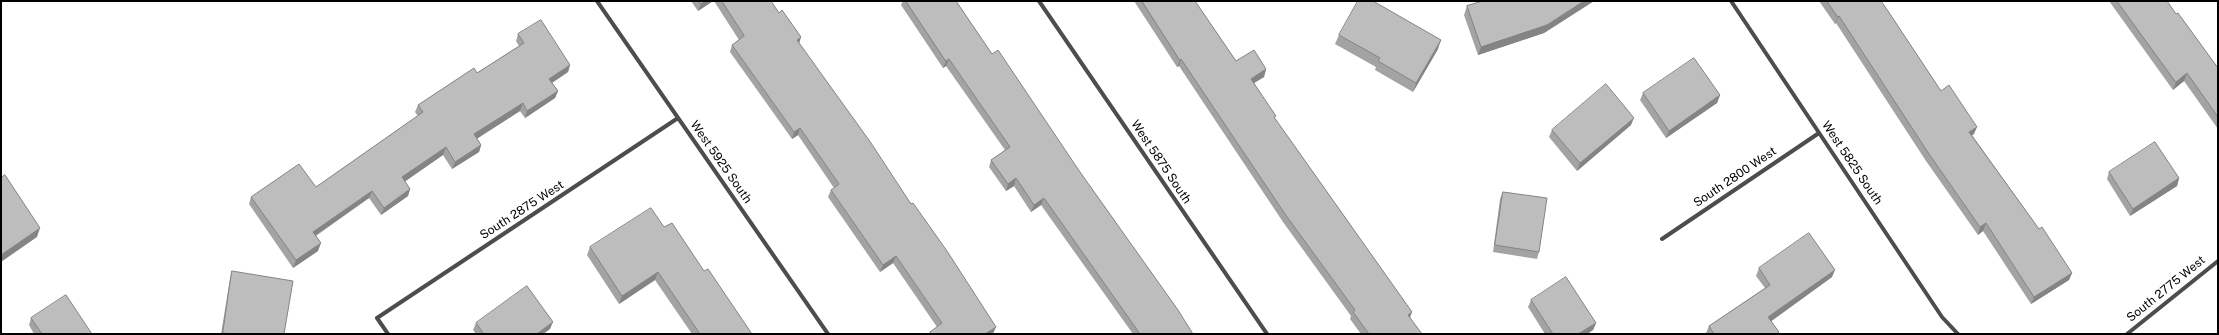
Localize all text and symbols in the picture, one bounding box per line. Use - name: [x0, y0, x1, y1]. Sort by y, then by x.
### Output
- street label: West 5925 South: [687, 118, 755, 206]
- street label: West 5875 South: [1128, 118, 1194, 206]
- street label: West 5825 South: [1819, 118, 1885, 208]
- street label: South 2800 West: [1691, 144, 1779, 210]
- street label: South 2875 West: [477, 178, 567, 242]
- street label: South 2775 West: [2124, 253, 2208, 325]

